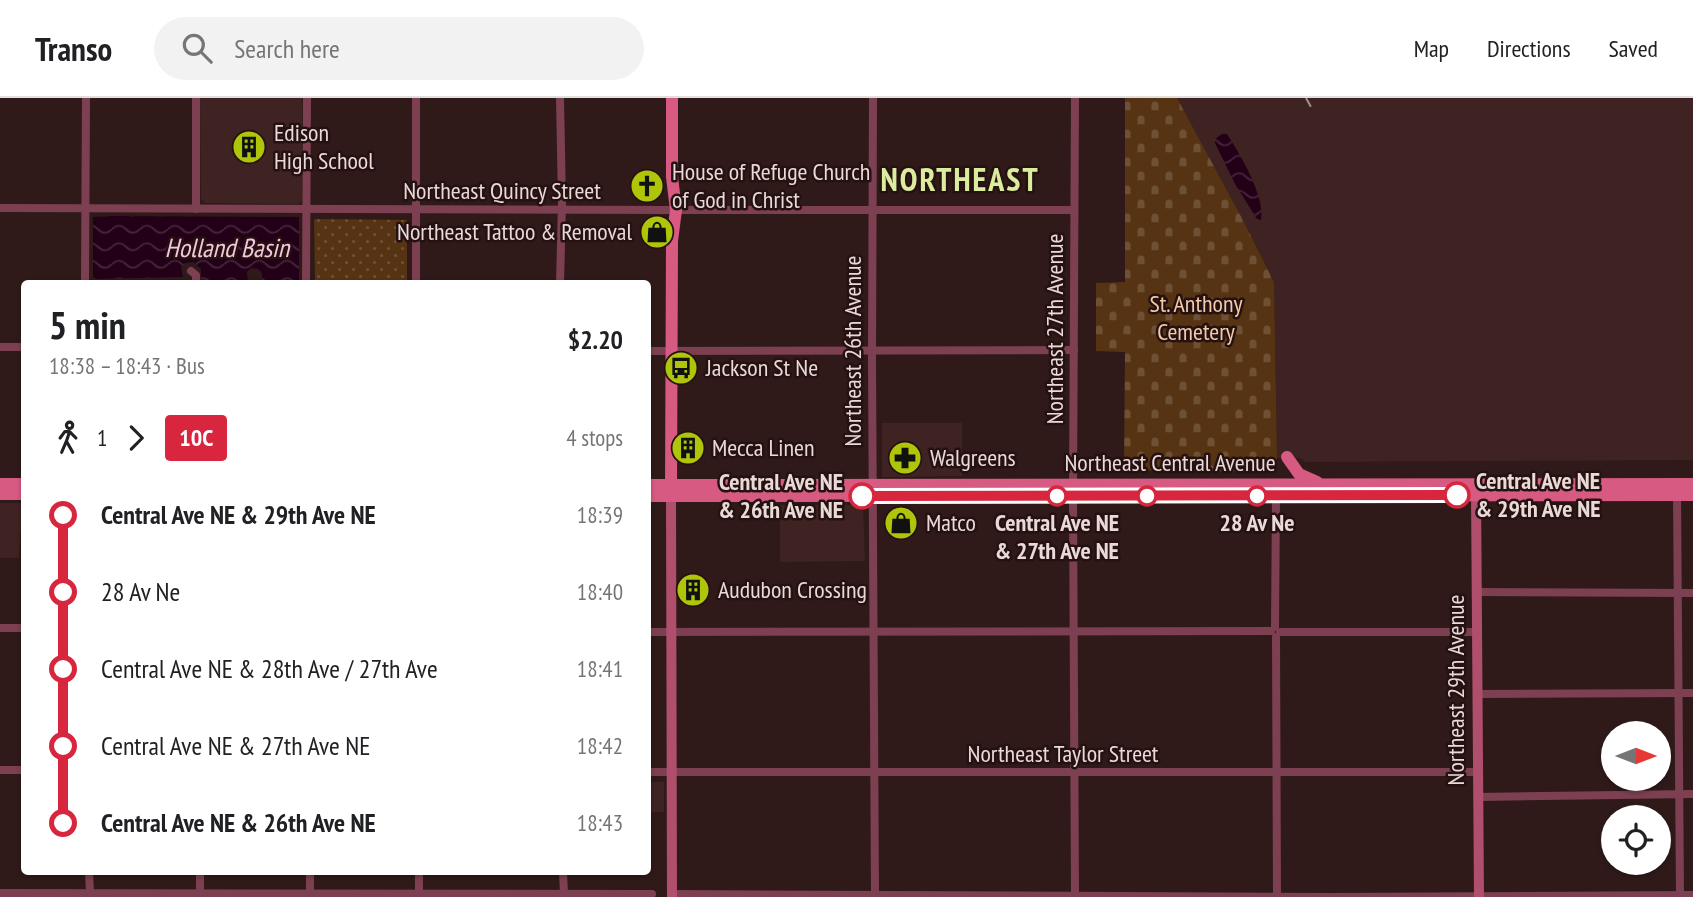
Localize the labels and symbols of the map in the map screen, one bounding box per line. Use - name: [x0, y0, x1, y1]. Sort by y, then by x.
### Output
- place label: Edison High School: [274, 117, 374, 176]
- building icon: Edison High School: [230, 128, 268, 166]
- place label: House of Refuge Church of God in Christ: [672, 156, 870, 215]
- district label: NORTHEAST: [880, 158, 1040, 200]
- church icon: House of Refuge Church of God in Christ: [628, 167, 666, 205]
- street label: Northeast Quincy Street: [403, 175, 601, 206]
- shop icon: Northeast Tattoo & Removal: [638, 213, 676, 251]
- place label: Northeast Tattoo & Removal: [397, 216, 632, 247]
- water label: Holland Basin: [165, 231, 291, 264]
- street label: Northeast 27th Avenue: [1039, 234, 1070, 424]
- street label: Northeast 26th Avenue: [837, 256, 868, 446]
- park label: St. Anthony Cemetery: [1150, 288, 1242, 347]
- bus stop icon: Jackson St Ne: [662, 349, 700, 387]
- place label: Jackson St Ne: [705, 352, 818, 383]
- building icon: Mecca Linen: [669, 429, 707, 467]
- place label: Mecca Linen: [712, 432, 815, 463]
- pharmacy icon: Walgreens: [886, 439, 924, 477]
- place label: Walgreens: [930, 442, 1016, 473]
- street label: Northeast Central Avenue: [1064, 447, 1276, 478]
- place label: Central Ave NE & 29th Ave NE: [1476, 465, 1601, 524]
- place label: Central Ave NE & 26th Ave NE: [718, 466, 843, 525]
- marker: Central Ave NE & 29th Ave NE: [1444, 482, 1470, 508]
- marker: Central Ave NE & 26th Ave NE: [849, 483, 875, 509]
- marker: Central Ave NE & 27th Ave NE: [1047, 486, 1067, 506]
- unlabelled marker: [1137, 486, 1157, 506]
- marker: 28 Av Ne: [1247, 486, 1267, 506]
- shop icon: Matco: [882, 504, 920, 542]
- place label: Matco: [926, 507, 976, 538]
- place label: Central Ave NE & 27th Ave NE: [995, 507, 1119, 566]
- place label: 28 Av Ne: [1220, 507, 1294, 538]
- building icon: Audubon Crossing: [674, 571, 712, 609]
- place label: Audubon Crossing: [718, 574, 867, 605]
- street label: Northeast 29th Avenue: [1440, 595, 1471, 785]
- north arrow: [1601, 721, 1671, 791]
- street label: Northeast Taylor Street: [968, 738, 1159, 769]

